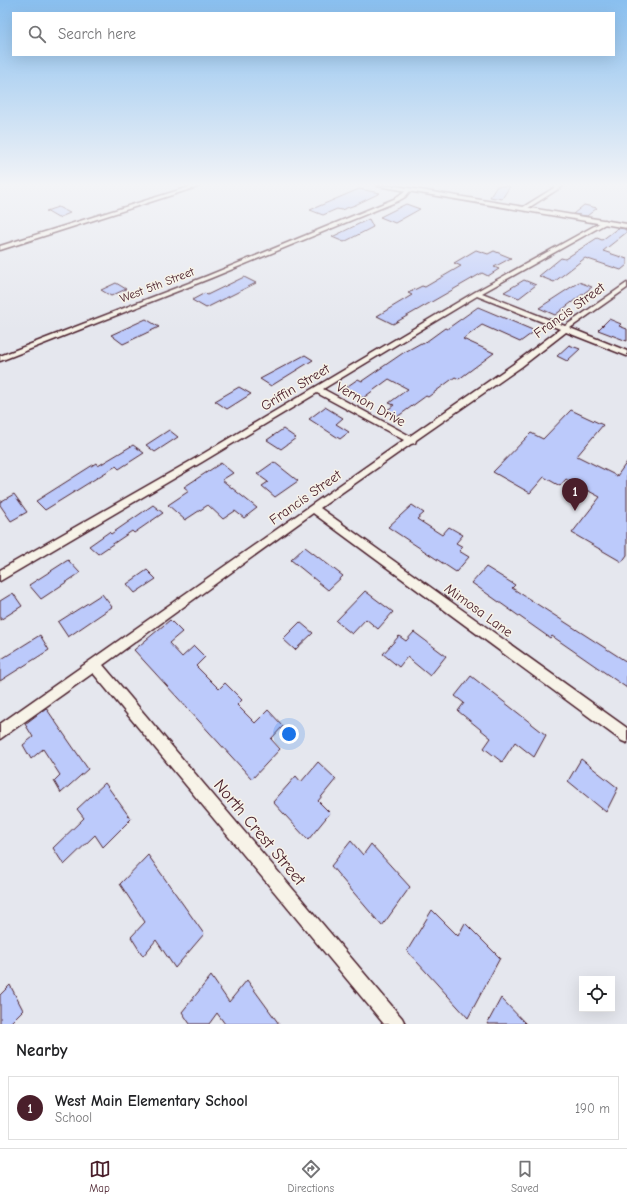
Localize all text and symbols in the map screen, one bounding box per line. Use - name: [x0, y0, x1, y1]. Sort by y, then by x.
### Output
- search box: [12, 12, 615, 56]
- icon: search: [26, 23, 48, 45]
- text: Search here: [58, 25, 136, 43]
- street label: West 5th Street: [118, 264, 197, 306]
- street label: Francis Street: [530, 278, 609, 342]
- street label: Griffin Street: [258, 360, 334, 415]
- street label: Vernon Drive: [333, 378, 409, 431]
- street label: Francis Street: [266, 466, 345, 528]
- pin: 1: [562, 478, 588, 511]
- street label: Mimosa Lane: [441, 580, 516, 641]
- your location: [279, 724, 299, 744]
- street label: North Crest Street: [210, 776, 310, 890]
- map controls: [579, 976, 615, 1012]
- button: locate: [579, 976, 615, 1012]
- text: Nearby: [16, 1041, 67, 1060]
- text: West Main Elementary School: [55, 1092, 248, 1110]
- text: 1: [27, 1101, 33, 1116]
- text: 190 m: [575, 1101, 610, 1116]
- text: School: [55, 1110, 92, 1125]
- tab: Map: [89, 1158, 111, 1195]
- tab: Directions: [288, 1158, 334, 1195]
- tab: Saved: [511, 1158, 538, 1195]

